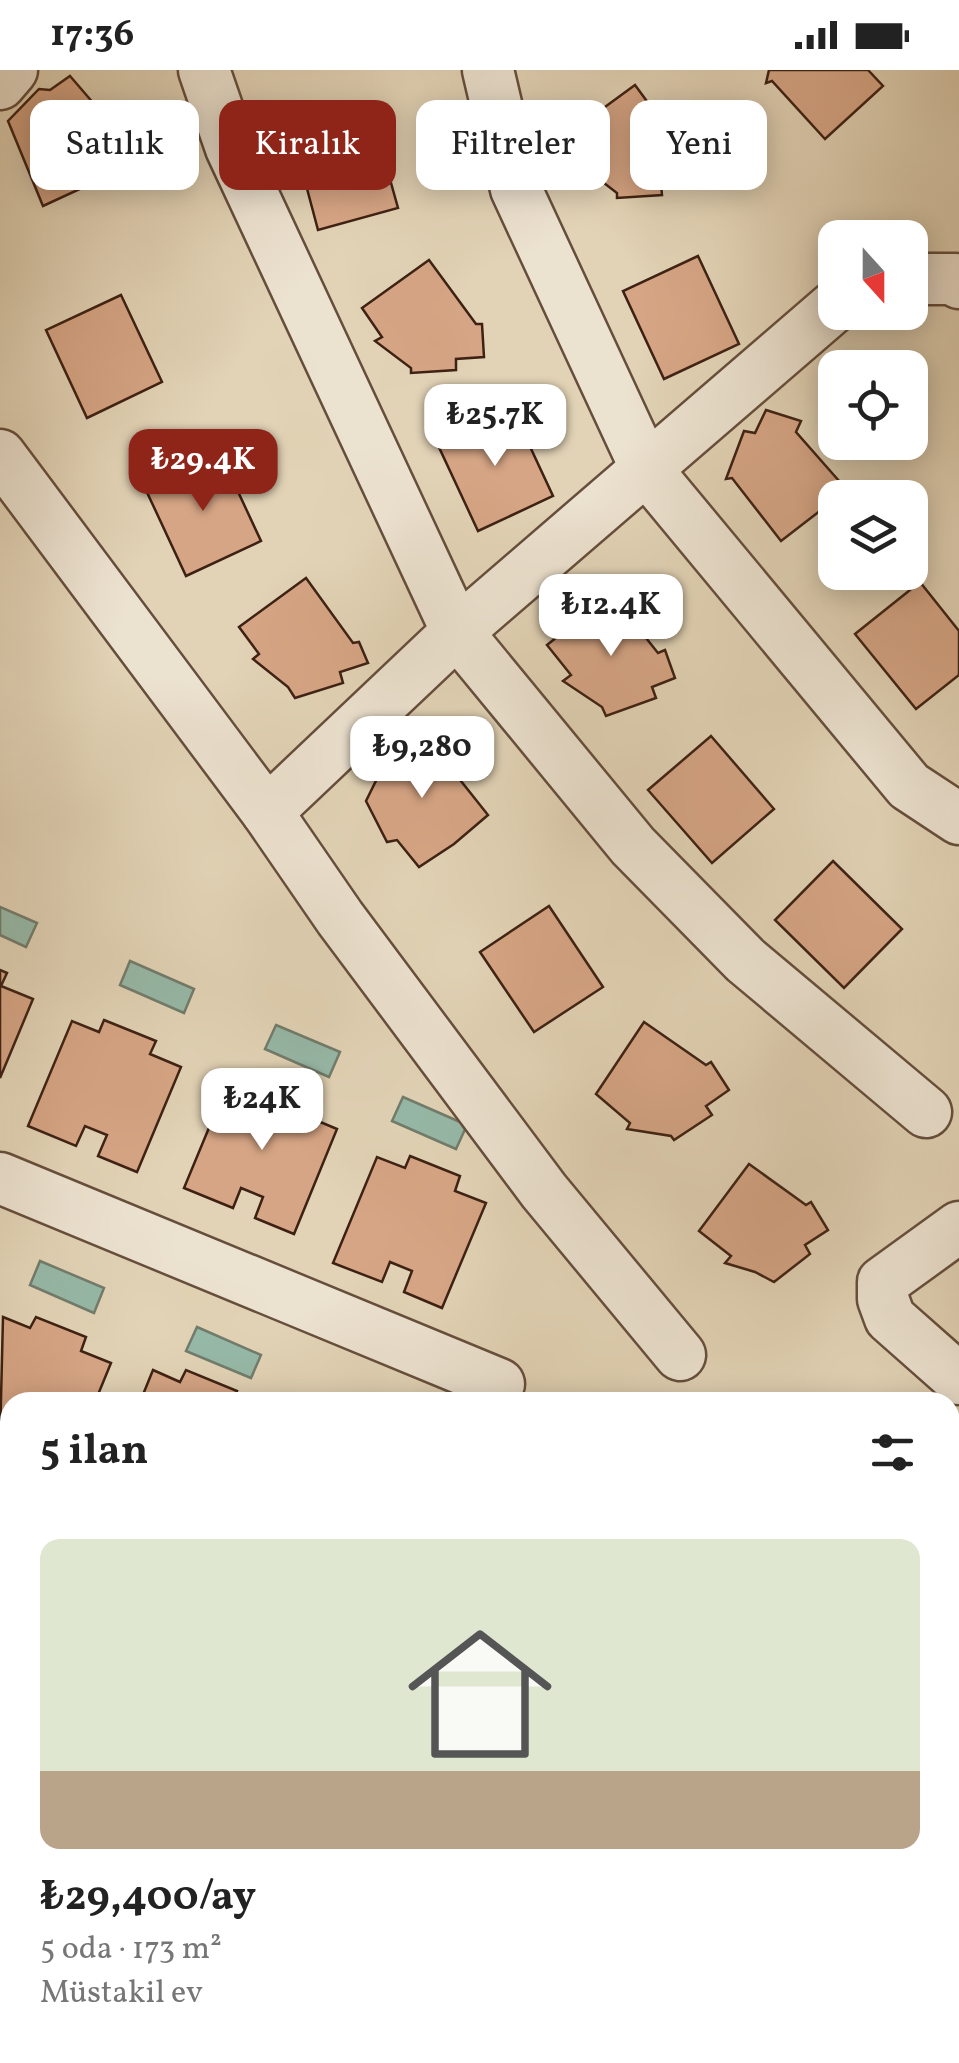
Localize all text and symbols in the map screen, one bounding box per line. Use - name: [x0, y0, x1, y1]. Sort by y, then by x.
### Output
- text: 17:36: [50, 9, 134, 62]
- chip: Satılık: [30, 100, 199, 190]
- chip: Kiralık: [219, 100, 396, 190]
- chip: Filtreler: [416, 100, 610, 190]
- chip: Yeni: [630, 100, 767, 190]
- north arrow: [818, 220, 928, 330]
- map controls: [818, 220, 928, 590]
- button: locate: [818, 350, 928, 460]
- pin: ₺25.7K: [414, 384, 576, 469]
- text: ₺25.7K: [446, 394, 544, 438]
- pin: ₺29.4K: [122, 429, 284, 514]
- text: ₺29.4K: [151, 439, 255, 483]
- button: layers: [818, 480, 928, 590]
- pin: ₺12.4K: [530, 574, 692, 659]
- text: ₺12.4K: [561, 584, 661, 628]
- pin: ₺9,280: [341, 716, 503, 801]
- text: ₺9,280: [372, 726, 472, 770]
- pin: ₺24K: [203, 1068, 321, 1153]
- text: ₺24K: [223, 1078, 301, 1122]
- text: 5 ilan: [40, 1423, 148, 1482]
- icon: filters: [865, 1425, 920, 1480]
- icon: home: [390, 1604, 570, 1784]
- text: ₺29,400/ay: [40, 1869, 256, 1928]
- text: 5 oda · 173 m²: [40, 1928, 222, 1972]
- text: Müstakil ev: [40, 1972, 203, 2016]

